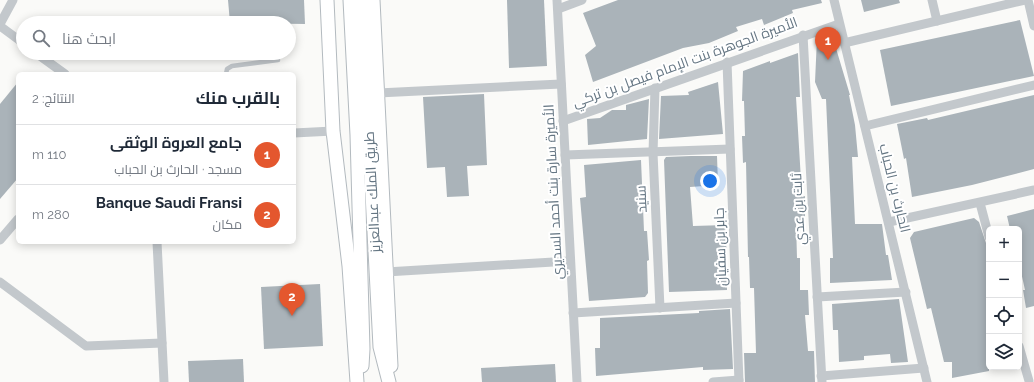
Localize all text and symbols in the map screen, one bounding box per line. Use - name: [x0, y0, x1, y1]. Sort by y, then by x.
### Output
- street label: الأميرة الجوهرة بنت الإمام فيصل بن تركي: [570, 14, 801, 114]
- search box: [16, 16, 296, 60]
- icon: search: [30, 27, 52, 49]
- pin: 1: [815, 27, 841, 60]
- text: ابحث هنا: [62, 30, 116, 48]
- text: بالقرب منك: [196, 88, 280, 108]
- text: النتائج: 2: [32, 91, 75, 106]
- street label: الأميرة سارة بنت أحمد السديري: [539, 104, 570, 280]
- street label: طريق الملك عبدالعزيز: [361, 131, 384, 254]
- text: جامع العروة الوثقى: [110, 134, 242, 152]
- street label: الحارث بن الحباب: [876, 142, 914, 234]
- text: 110 m: [32, 147, 66, 162]
- text: 1: [264, 147, 270, 162]
- text: مسجد · الحارث بن الحباب: [114, 162, 242, 177]
- your location: [700, 171, 720, 191]
- street label: ثابت بن عدي: [788, 172, 812, 245]
- street label: سنيد: [632, 185, 650, 213]
- text: Banque Saudi Fransi: [96, 194, 242, 212]
- text: 280 m: [32, 207, 70, 222]
- text: 2: [263, 207, 271, 222]
- street label: جابر بن سفيان: [711, 207, 729, 287]
- text: مكان: [213, 217, 242, 232]
- map controls: [986, 226, 1022, 370]
- button: +: [986, 226, 1022, 262]
- button: −: [986, 262, 1022, 298]
- pin: 2: [279, 283, 305, 316]
- button: locate: [986, 298, 1022, 334]
- button: layers: [986, 334, 1022, 370]

